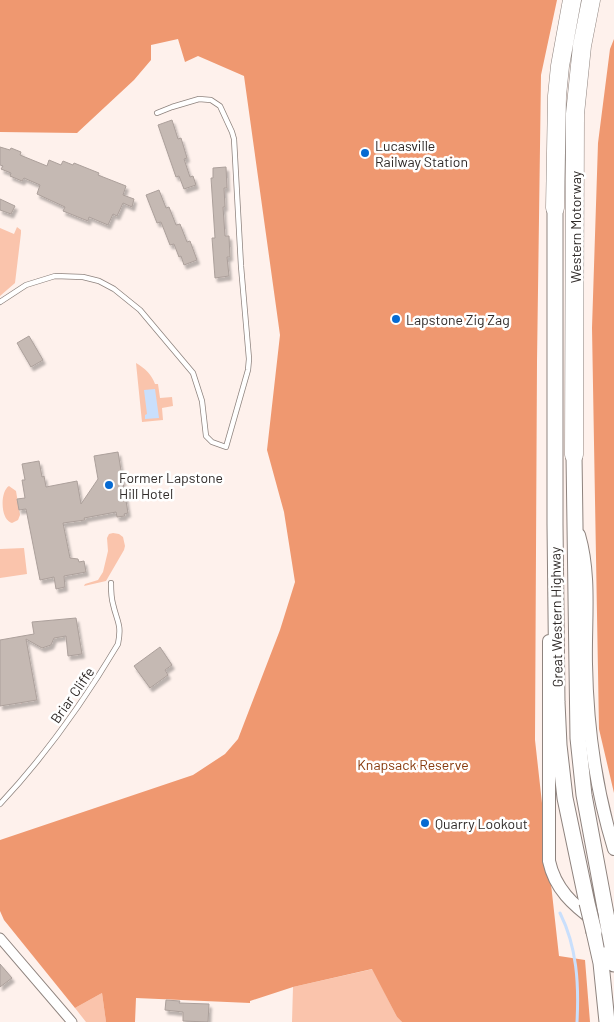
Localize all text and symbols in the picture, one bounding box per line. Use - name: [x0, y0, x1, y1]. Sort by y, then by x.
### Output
- place label: Lucasville Railway Station: [375, 137, 468, 170]
- marker: Lucasville Railway Station: [359, 147, 371, 159]
- street label: Western Motorway: [567, 170, 584, 283]
- place label: Lapstone Zig Zag: [406, 311, 510, 328]
- marker: Lapstone Zig Zag: [390, 313, 402, 325]
- place label: Former Lapstone Hill Hotel: [119, 469, 223, 502]
- marker: Former Lapstone Hill Hotel: [103, 479, 115, 491]
- street label: Great Western Highway: [546, 546, 566, 687]
- street label: Briar Cliffe: [47, 664, 97, 726]
- park label: Knapsack Reserve: [357, 756, 469, 773]
- place label: Quarry Lookout: [435, 815, 528, 832]
- marker: Quarry Lookout: [419, 817, 431, 829]

